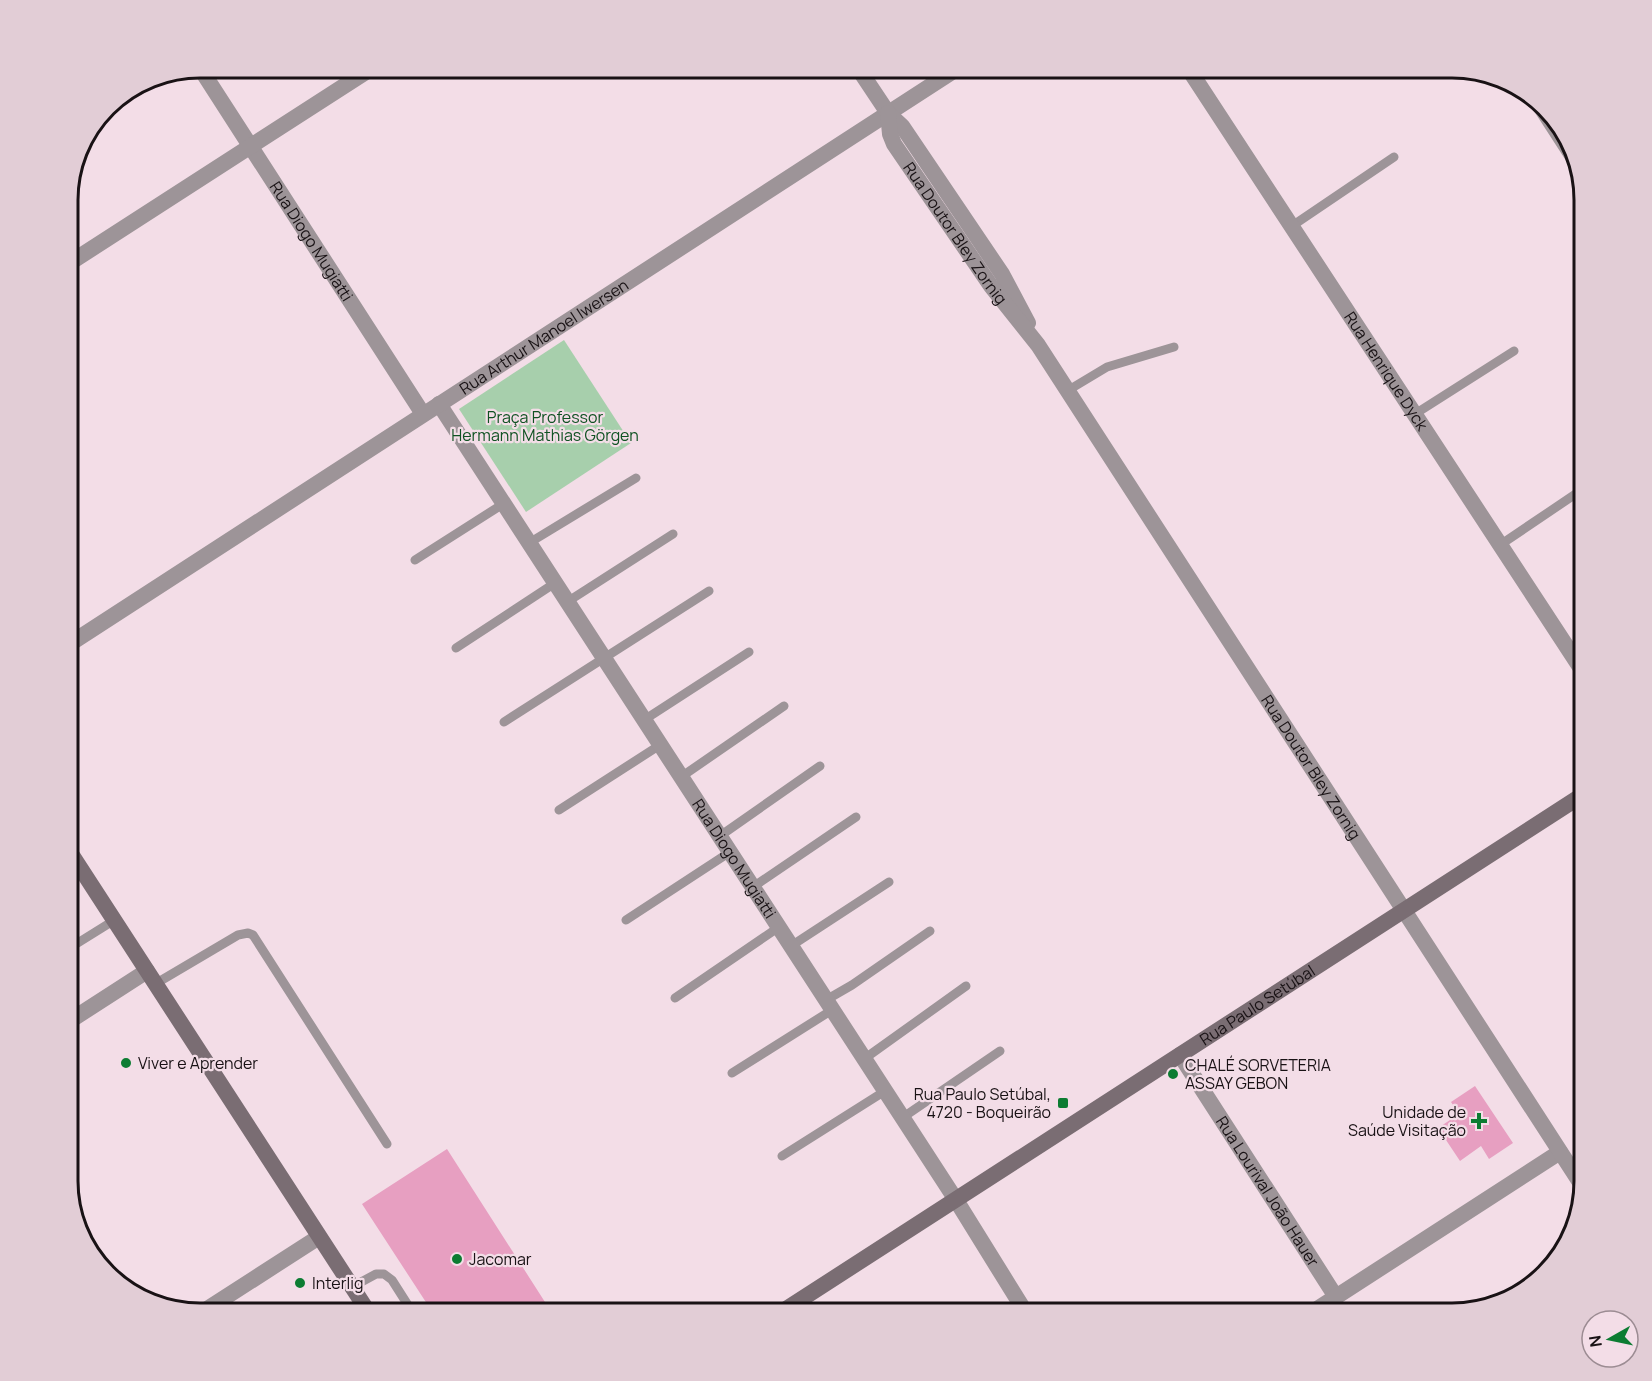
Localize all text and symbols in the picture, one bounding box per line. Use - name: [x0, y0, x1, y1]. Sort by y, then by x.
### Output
- street label: Rua Doutor Bley Zornig: [898, 158, 1012, 309]
- street label: Rua Diogo Mugiatti: [265, 177, 358, 305]
- street label: Rua Arthur Manoel Iwersen: [455, 274, 632, 399]
- street label: Rua Henrique Dyck: [1339, 307, 1434, 436]
- park label: Praça Professor Hermann Mathias Görgen: [451, 406, 639, 446]
- street label: Rua Doutor Bley Zornig: [1256, 690, 1366, 844]
- street label: Rua Diogo Mugiatti: [687, 794, 781, 923]
- street label: Rua Paulo Setúbal: [1195, 960, 1319, 1050]
- place label: Viver e Aprender: [138, 1052, 258, 1074]
- place label: CHALÉ SORVETERIA ASSAY GEBON: [1185, 1054, 1331, 1094]
- marker: Viver e Aprender: [119, 1056, 133, 1070]
- marker: CHALÉ SORVETERIA ASSAY GEBON: [1166, 1067, 1180, 1081]
- place label: Rua Paulo Setúbal, 4720 - Boqueirão: [914, 1083, 1051, 1123]
- marker: Rua Paulo Setúbal, 4720 - Boqueirão: [1056, 1096, 1070, 1110]
- place label: Unidade de Saúde Visitação: [1348, 1101, 1466, 1141]
- street label: Rua Lourival João Hauer: [1211, 1112, 1325, 1271]
- marker: Unidade de Saúde Visitação: [1470, 1112, 1488, 1130]
- place label: Jacomar: [469, 1248, 532, 1270]
- marker: Jacomar: [450, 1252, 464, 1266]
- place label: Interlig: [312, 1272, 363, 1294]
- marker: Interlig: [293, 1276, 307, 1290]
- north arrow: [1580, 1309, 1640, 1369]
- text: N: [1583, 1334, 1607, 1349]

